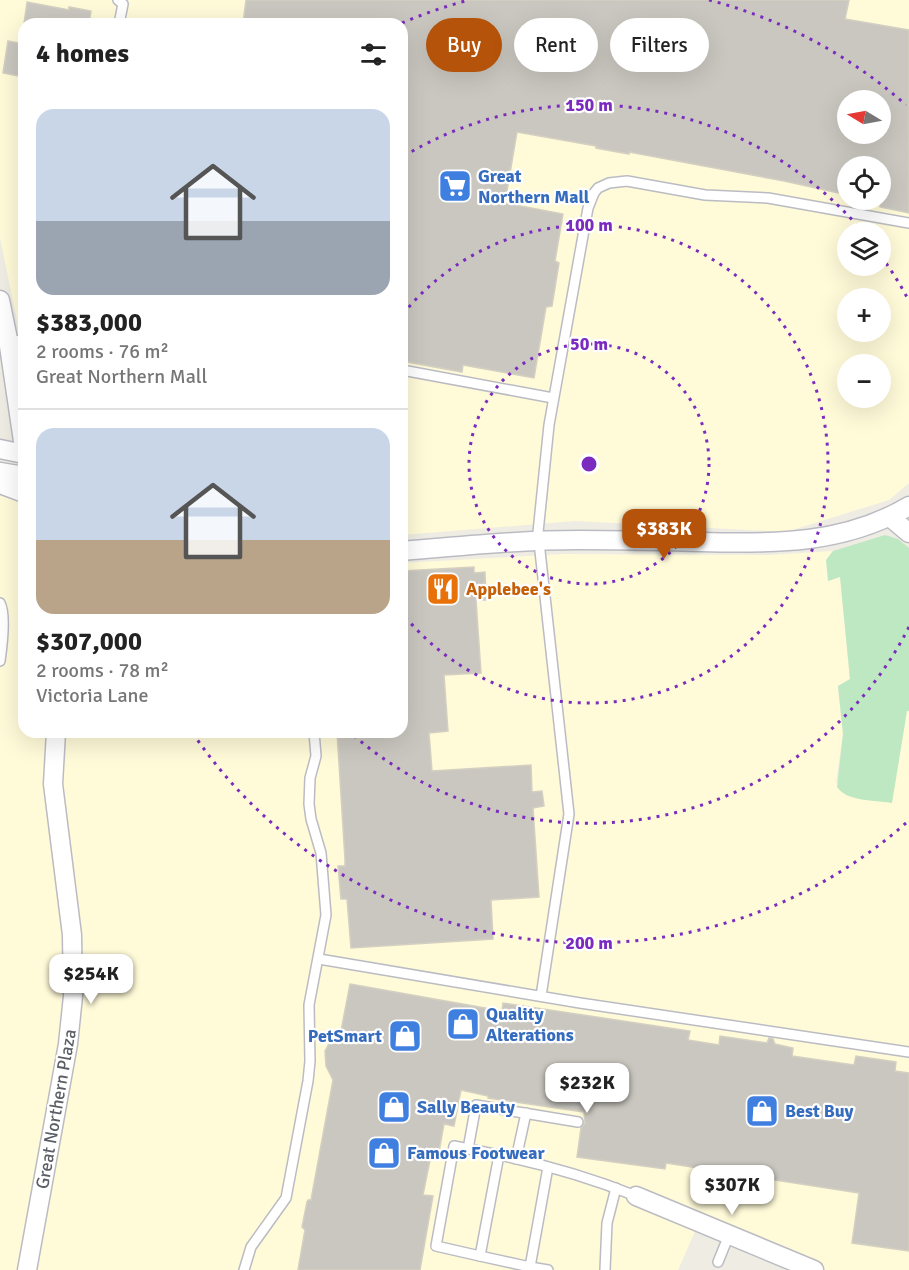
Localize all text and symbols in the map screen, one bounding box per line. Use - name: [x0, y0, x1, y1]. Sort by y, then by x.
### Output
- chip: Buy: [426, 18, 502, 72]
- chip: Rent: [514, 18, 598, 72]
- chip: Filters: [610, 18, 709, 72]
- text: 4 homes: [36, 38, 129, 70]
- icon: filters: [357, 38, 390, 71]
- north arrow: [837, 90, 891, 144]
- map controls: [837, 90, 891, 408]
- text: 150 m: [565, 94, 613, 116]
- icon: home: [159, 148, 267, 256]
- button: locate: [837, 156, 891, 210]
- place label: Great Northern Mall: [478, 165, 590, 208]
- supermarket icon: Great Northern Mall: [437, 168, 473, 204]
- text: 100 m: [565, 214, 613, 236]
- button: layers: [837, 222, 891, 276]
- button: +: [837, 288, 891, 342]
- text: $383,000: [36, 307, 142, 339]
- text: 50 m: [570, 333, 608, 355]
- text: 2 rooms · 76 m²: [36, 339, 169, 364]
- button: −: [837, 354, 891, 408]
- text: Great Northern Mall: [36, 364, 207, 389]
- centre of rings: [579, 454, 599, 474]
- icon: home: [159, 467, 267, 575]
- pin: $383K: [622, 509, 706, 560]
- text: $383K: [636, 516, 692, 541]
- restaurant icon: Applebee's: [425, 571, 461, 607]
- place label: Applebee's: [466, 578, 551, 600]
- text: $307,000: [36, 626, 142, 658]
- text: 2 rooms · 78 m²: [36, 658, 169, 683]
- text: Victoria Lane: [36, 683, 149, 708]
- text: 200 m: [565, 932, 613, 954]
- pin: $254K: [49, 954, 133, 1005]
- text: $254K: [63, 961, 119, 986]
- place label: Quality Alterations: [486, 1003, 574, 1046]
- shop icon: Quality Alterations: [445, 1006, 481, 1042]
- shop icon: PetSmart: [387, 1018, 423, 1054]
- place label: PetSmart: [308, 1025, 382, 1047]
- street label: Great Northern Plaza: [31, 1027, 81, 1191]
- pin: $232K: [545, 1063, 629, 1114]
- text: $232K: [559, 1070, 615, 1095]
- shop icon: Sally Beauty: [376, 1089, 412, 1125]
- shop icon: Best Buy: [744, 1093, 780, 1129]
- place label: Sally Beauty: [417, 1096, 515, 1118]
- place label: Best Buy: [785, 1100, 854, 1122]
- shop icon: Famous Footwear: [366, 1135, 402, 1171]
- place label: Famous Footwear: [407, 1142, 545, 1164]
- pin: $307K: [690, 1165, 774, 1216]
- text: $307K: [704, 1172, 760, 1197]

